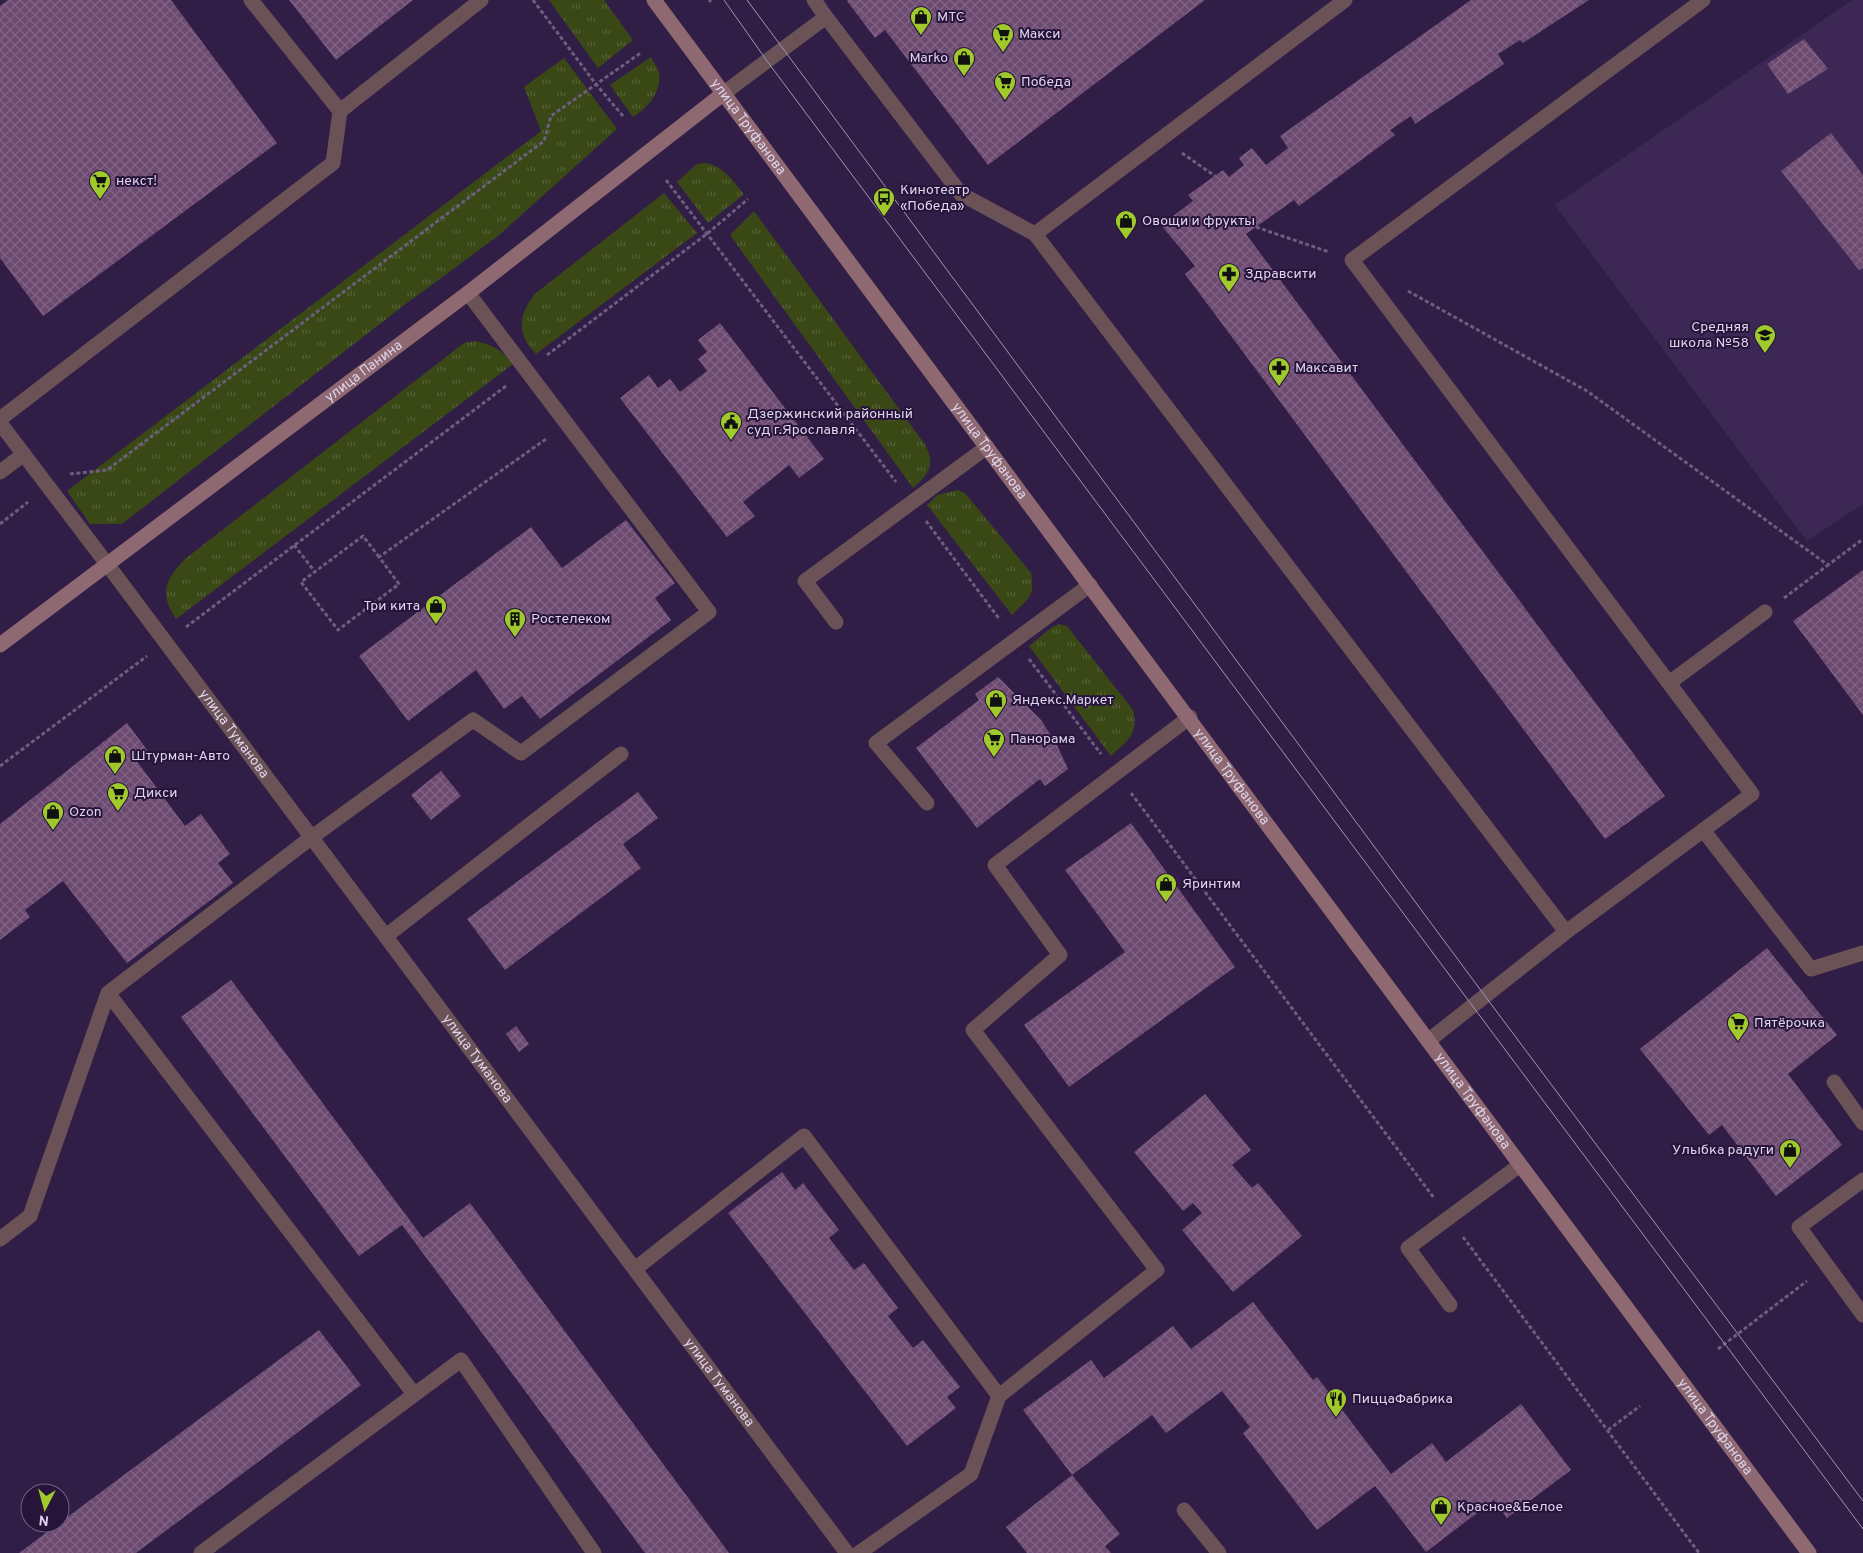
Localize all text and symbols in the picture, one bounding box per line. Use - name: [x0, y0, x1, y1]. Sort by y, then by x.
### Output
- shop icon: МТС: [909, 5, 933, 36]
- place label: МТС: [937, 9, 965, 26]
- supermarket icon: Макси: [991, 22, 1015, 53]
- place label: Макси: [1019, 26, 1060, 43]
- shop icon: Marko: [952, 46, 976, 77]
- place label: Marko: [909, 50, 948, 67]
- supermarket icon: Победа: [993, 70, 1017, 101]
- place label: Победа: [1021, 74, 1071, 91]
- street label: улица Труфанова: [707, 75, 790, 178]
- supermarket icon: некст!: [88, 169, 112, 200]
- place label: некст!: [116, 173, 157, 190]
- place label: Кинотеатр «Победа»: [900, 182, 970, 215]
- bus stop icon: Кинотеатр «Победа»: [872, 186, 896, 217]
- shop icon: Овощи и фрукты: [1114, 209, 1138, 240]
- place label: Овощи и фрукты: [1142, 213, 1255, 230]
- pharmacy icon: Здравсити: [1217, 262, 1241, 293]
- place label: Здравсити: [1245, 266, 1317, 283]
- place label: Средняя школа №58: [1669, 319, 1749, 352]
- school or university icon: Средняя школа №58: [1753, 323, 1777, 354]
- street label: улица Панина: [321, 337, 406, 406]
- pharmacy icon: Максавит: [1267, 356, 1291, 387]
- place label: Максавит: [1295, 360, 1358, 377]
- street label: улица Труфанова: [948, 399, 1031, 503]
- place label: Дзержинский районный суд г.Ярославля: [747, 406, 913, 439]
- public building icon: Дзержинский районный суд г.Ярославля: [719, 410, 743, 441]
- shop icon: Три кита: [424, 594, 448, 625]
- place label: Три кита: [363, 598, 420, 615]
- building icon: Ростелеком: [503, 607, 527, 638]
- place label: Ростелеком: [531, 611, 611, 628]
- street label: улица Туманова: [195, 686, 273, 782]
- shop icon: Яндекс.Маркет: [984, 688, 1008, 719]
- place label: Яндекс.Маркет: [1012, 692, 1114, 709]
- street label: улица Труфанова: [1190, 725, 1273, 828]
- supermarket icon: Панорама: [982, 727, 1006, 758]
- place label: Панорама: [1010, 731, 1075, 748]
- shop icon: Штурман-Авто: [103, 744, 127, 775]
- place label: Штурман-Авто: [131, 748, 230, 765]
- supermarket icon: Дикси: [106, 781, 130, 812]
- place label: Дикси: [134, 785, 178, 802]
- shop icon: Ozon: [41, 800, 65, 831]
- place label: Ozon: [69, 804, 102, 821]
- shop icon: Яринтим: [1154, 872, 1178, 903]
- place label: Яринтим: [1182, 876, 1241, 893]
- street label: улица Туманова: [438, 1011, 516, 1107]
- supermarket icon: Пятёрочка: [1726, 1011, 1750, 1042]
- place label: Пятёрочка: [1754, 1015, 1825, 1032]
- street label: улица Труфанова: [1431, 1049, 1514, 1153]
- shop icon: Улыбка радуги: [1778, 1138, 1802, 1169]
- place label: Улыбка радуги: [1672, 1142, 1774, 1159]
- street label: улица Туманова: [680, 1334, 758, 1430]
- street label: улица Труфанова: [1674, 1375, 1756, 1478]
- restaurant icon: ПиццаФабрика: [1324, 1387, 1348, 1418]
- place label: ПиццаФабрика: [1352, 1391, 1453, 1408]
- north arrow: [20, 1483, 70, 1533]
- shop icon: Красное&Белое: [1429, 1495, 1453, 1526]
- place label: Красное&Белое: [1457, 1499, 1563, 1516]
- text: N: [38, 1510, 50, 1528]

